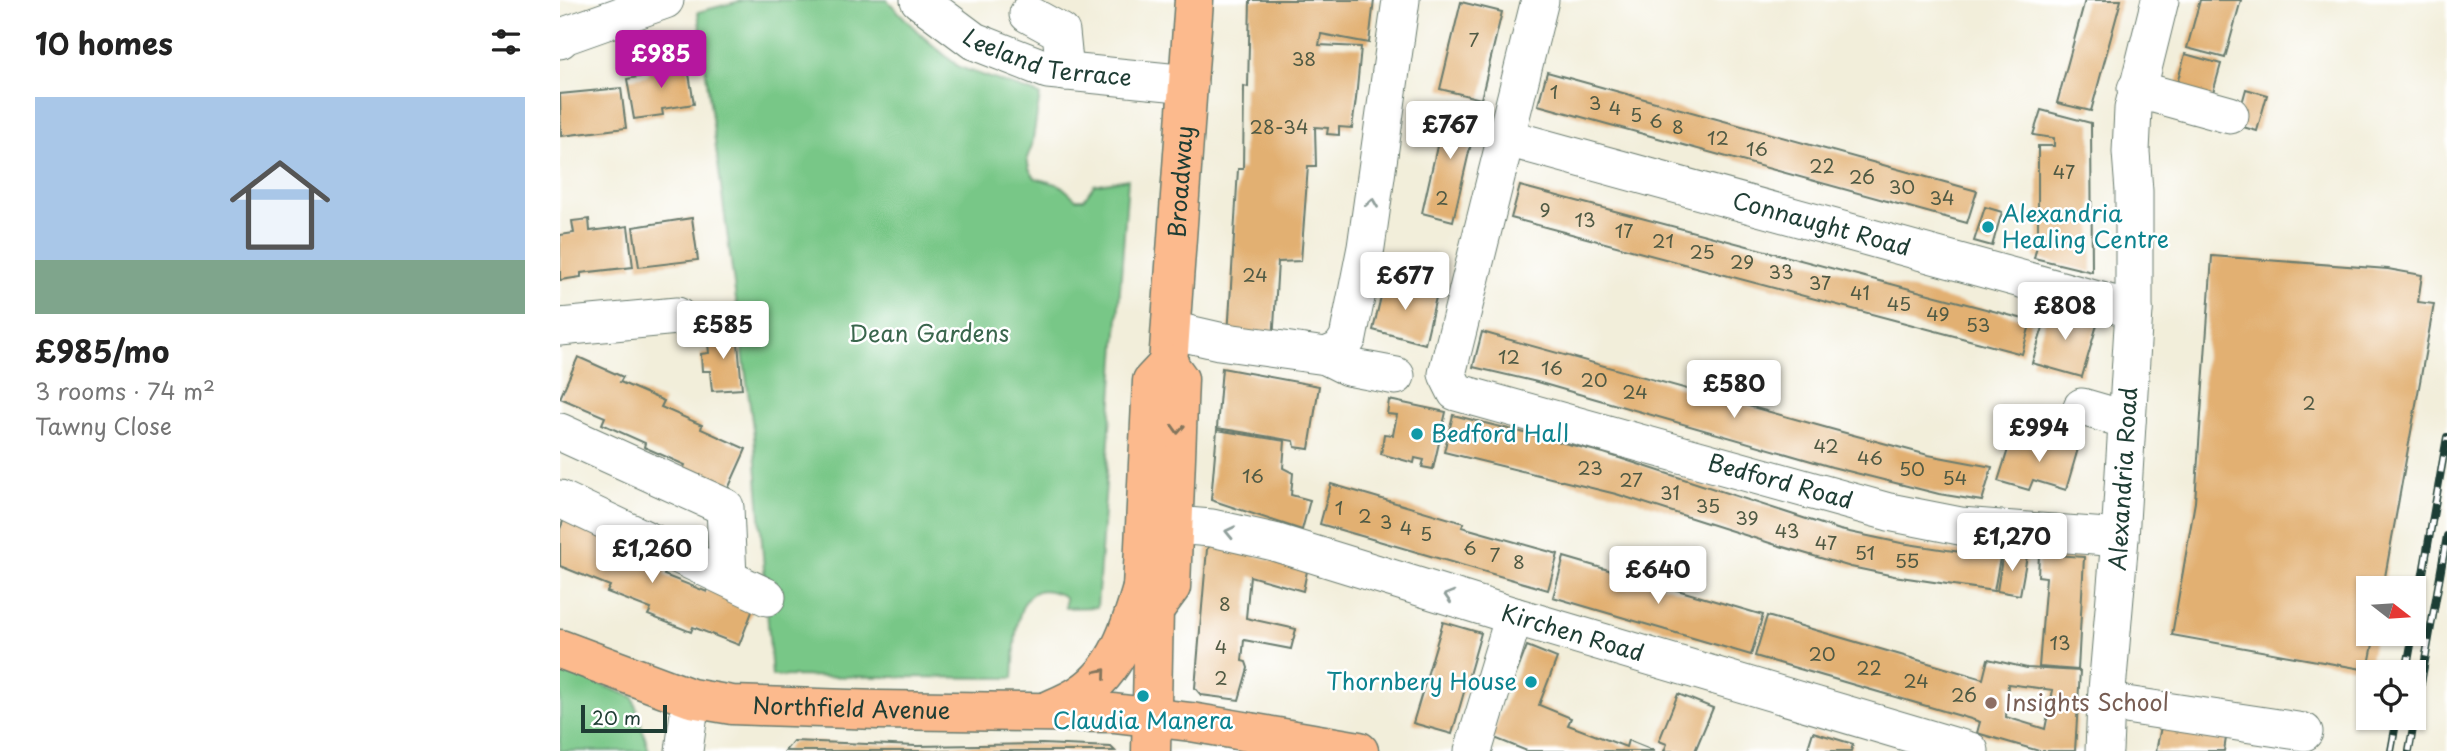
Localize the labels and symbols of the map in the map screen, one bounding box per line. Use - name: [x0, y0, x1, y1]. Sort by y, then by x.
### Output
- street label: Leeland Terrace: [956, 19, 1133, 94]
- house number: 7: [1469, 25, 1480, 53]
- pin: £985: [620, 31, 702, 90]
- house number: 38: [1292, 44, 1316, 72]
- house number: 1: [1550, 77, 1558, 105]
- house number: 3: [1589, 88, 1601, 116]
- house number: 4: [1609, 93, 1621, 121]
- house number: 5: [1630, 100, 1642, 128]
- pin: £767: [1409, 102, 1491, 161]
- house number: 6: [1649, 106, 1663, 134]
- house number: 28-34: [1249, 112, 1309, 140]
- house number: 8: [1672, 112, 1684, 140]
- house number: 12: [1707, 123, 1729, 151]
- street label: Broadway: [1158, 124, 1201, 239]
- house number: 16: [1746, 134, 1768, 162]
- house number: 22: [1809, 151, 1835, 179]
- house number: 47: [2053, 157, 2075, 185]
- house number: 26: [1849, 162, 1875, 190]
- house number: 30: [1889, 172, 1915, 200]
- street label: Connaught Road: [1729, 182, 1915, 264]
- house number: 2: [1435, 183, 1449, 211]
- house number: 34: [1929, 183, 1955, 211]
- house number: 9: [1539, 195, 1551, 223]
- place label: Alexandria Healing Centre: [2002, 195, 2169, 256]
- one-way arrow: [1365, 197, 1380, 209]
- house number: 13: [1574, 205, 1596, 233]
- house number: 17: [1615, 216, 1633, 244]
- marker: Alexandria Healing Centre: [1980, 219, 1996, 235]
- house number: 21: [1652, 226, 1674, 254]
- house number: 25: [1689, 237, 1715, 265]
- house number: 29: [1730, 247, 1754, 275]
- pin: £677: [1364, 252, 1446, 312]
- house number: 33: [1769, 257, 1793, 285]
- house number: 24: [1242, 260, 1268, 288]
- house number: 37: [1809, 268, 1831, 296]
- house number: 41: [1850, 278, 1870, 306]
- pin: £808: [2024, 282, 2106, 342]
- house number: 45: [1887, 289, 1911, 317]
- house number: 49: [1926, 299, 1950, 327]
- pin: £585: [682, 302, 764, 361]
- house number: 53: [1966, 310, 1990, 338]
- park label: Dean Gardens: [849, 315, 1009, 350]
- house number: 12: [1498, 342, 1520, 370]
- house number: 16: [1541, 353, 1563, 381]
- pin: £580: [1693, 360, 1775, 420]
- house number: 20: [1580, 365, 1608, 393]
- house number: 24: [1622, 377, 1648, 405]
- street label: Alexandria Road: [2098, 386, 2145, 572]
- house number: 2: [2302, 388, 2316, 416]
- pin: £994: [1998, 405, 2080, 464]
- place label: Bedford Hall: [1431, 415, 1569, 450]
- one-way arrow: [1170, 423, 1185, 434]
- marker: Bedford Hall: [1409, 426, 1425, 442]
- house number: 42: [1813, 431, 1839, 459]
- house number: 46: [1857, 443, 1883, 471]
- street label: Bedford Road: [1704, 444, 1857, 517]
- house number: 23: [1577, 453, 1603, 481]
- house number: 50: [1899, 454, 1925, 482]
- house number: 16: [1242, 461, 1264, 489]
- house number: 54: [1943, 463, 1967, 491]
- house number: 27: [1619, 465, 1643, 493]
- house number: 31: [1660, 478, 1680, 506]
- house number: 35: [1696, 491, 1720, 519]
- house number: 1: [1335, 493, 1343, 521]
- house number: 2: [1358, 501, 1372, 529]
- house number: 39: [1735, 503, 1759, 531]
- house number: 3: [1380, 507, 1392, 535]
- house number: 4: [1400, 513, 1412, 541]
- pin: £1,270: [1955, 514, 2069, 573]
- house number: 43: [1775, 516, 1799, 544]
- house number: 5: [1420, 519, 1432, 547]
- pin: £1,260: [595, 526, 709, 585]
- one-way arrow: [1225, 526, 1237, 540]
- house number: 47: [1815, 528, 1837, 556]
- house number: 6: [1463, 533, 1477, 561]
- house number: 51: [1855, 538, 1875, 566]
- house number: 7: [1490, 540, 1501, 568]
- pin: £640: [1617, 546, 1699, 606]
- house number: 55: [1895, 546, 1919, 574]
- house number: 8: [1513, 547, 1525, 575]
- north arrow: [2356, 576, 2426, 646]
- house number: 8: [1219, 589, 1231, 617]
- one-way arrow: [1443, 590, 1455, 605]
- street label: Kirchen Road: [1497, 594, 1649, 670]
- house number: 13: [2049, 628, 2071, 656]
- house number: 4: [1215, 632, 1227, 660]
- house number: 20: [1808, 639, 1836, 667]
- house number: 22: [1856, 653, 1882, 681]
- house number: 2: [1214, 663, 1228, 691]
- place label: Thornbery House: [1326, 663, 1517, 698]
- house number: 24: [1903, 666, 1929, 694]
- one-way arrow: [1094, 668, 1107, 681]
- marker: Thornbery House: [1523, 674, 1539, 690]
- house number: 26: [1951, 680, 1977, 708]
- place label: Insights School: [2005, 684, 2169, 719]
- street label: Northfield Avenue: [752, 687, 951, 727]
- marker: Claudia Manera: [1135, 688, 1151, 704]
- marker: Insights School: [1983, 695, 1999, 711]
- scale bar: [581, 702, 667, 734]
- place label: Claudia Manera: [1053, 702, 1233, 737]

